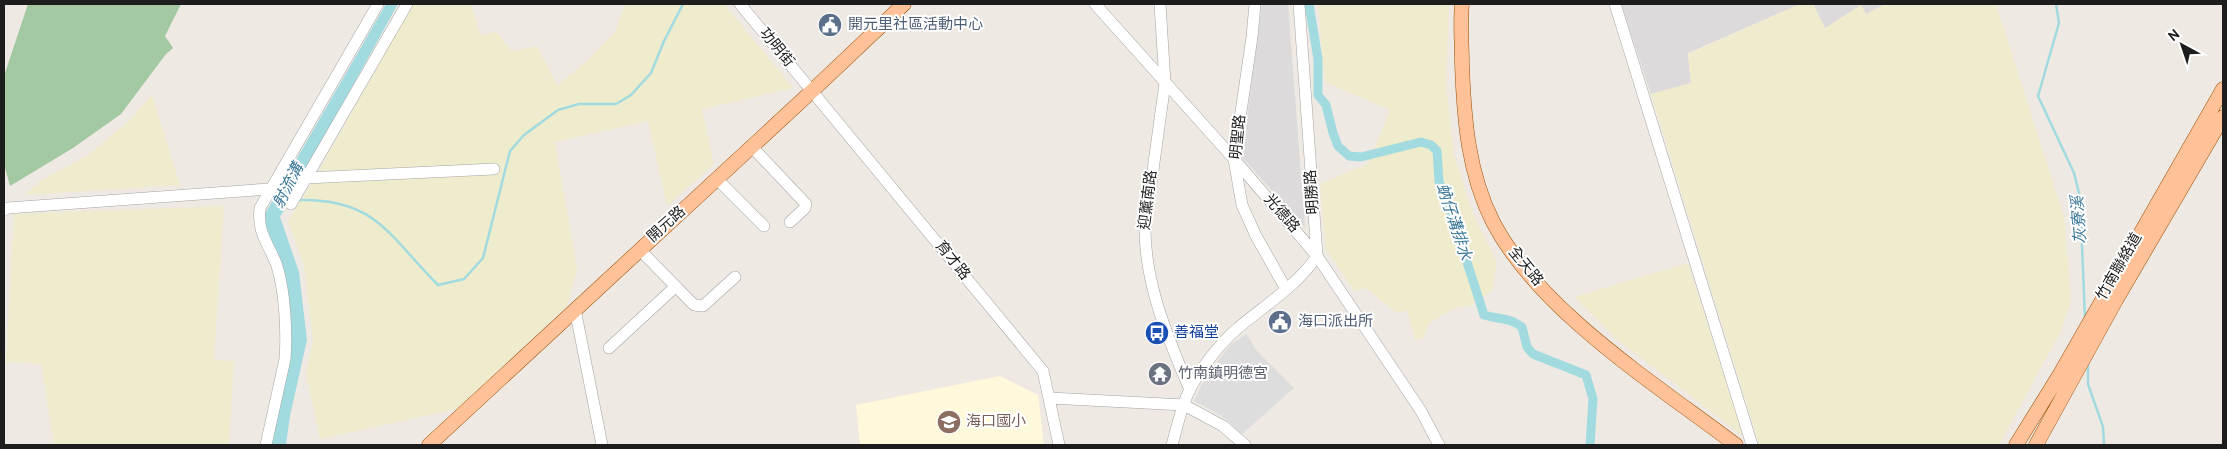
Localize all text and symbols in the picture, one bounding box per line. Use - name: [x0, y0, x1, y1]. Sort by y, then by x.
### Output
- public building icon: 開元里社區活動中心: [817, 12, 843, 38]
- place label: 開元里社區活動中心: [848, 16, 983, 35]
- north arrow: [2157, 20, 2207, 70]
- street label: 功明街: [754, 25, 798, 71]
- text: N: [2165, 26, 2184, 46]
- street label: 明聖路: [1227, 114, 1251, 160]
- water label: 射流溝: [269, 158, 310, 212]
- street label: 迎薰南路: [1136, 169, 1162, 231]
- street label: 明勝路: [1302, 169, 1324, 215]
- water label: 蚋仔溝排水: [1431, 181, 1475, 264]
- street label: 光德路: [1259, 190, 1304, 237]
- water label: 灰寮溪: [2068, 193, 2092, 245]
- street label: 開元路: [644, 203, 690, 247]
- street label: 竹南聯絡道: [2093, 230, 2147, 304]
- street label: 育才路: [930, 238, 974, 284]
- street label: 全天路: [1503, 244, 1547, 290]
- public building icon: 海口派出所: [1267, 309, 1293, 335]
- place label: 海口派出所: [1298, 313, 1373, 332]
- bus stop icon: 善福堂: [1144, 320, 1170, 346]
- place label: 善福堂: [1174, 324, 1219, 343]
- temple icon: 竹南鎮明德宮: [1147, 361, 1173, 387]
- place label: 竹南鎮明德宮: [1178, 364, 1268, 384]
- school or university icon: 海口國小: [936, 409, 962, 435]
- place label: 海口國小: [966, 413, 1026, 432]

